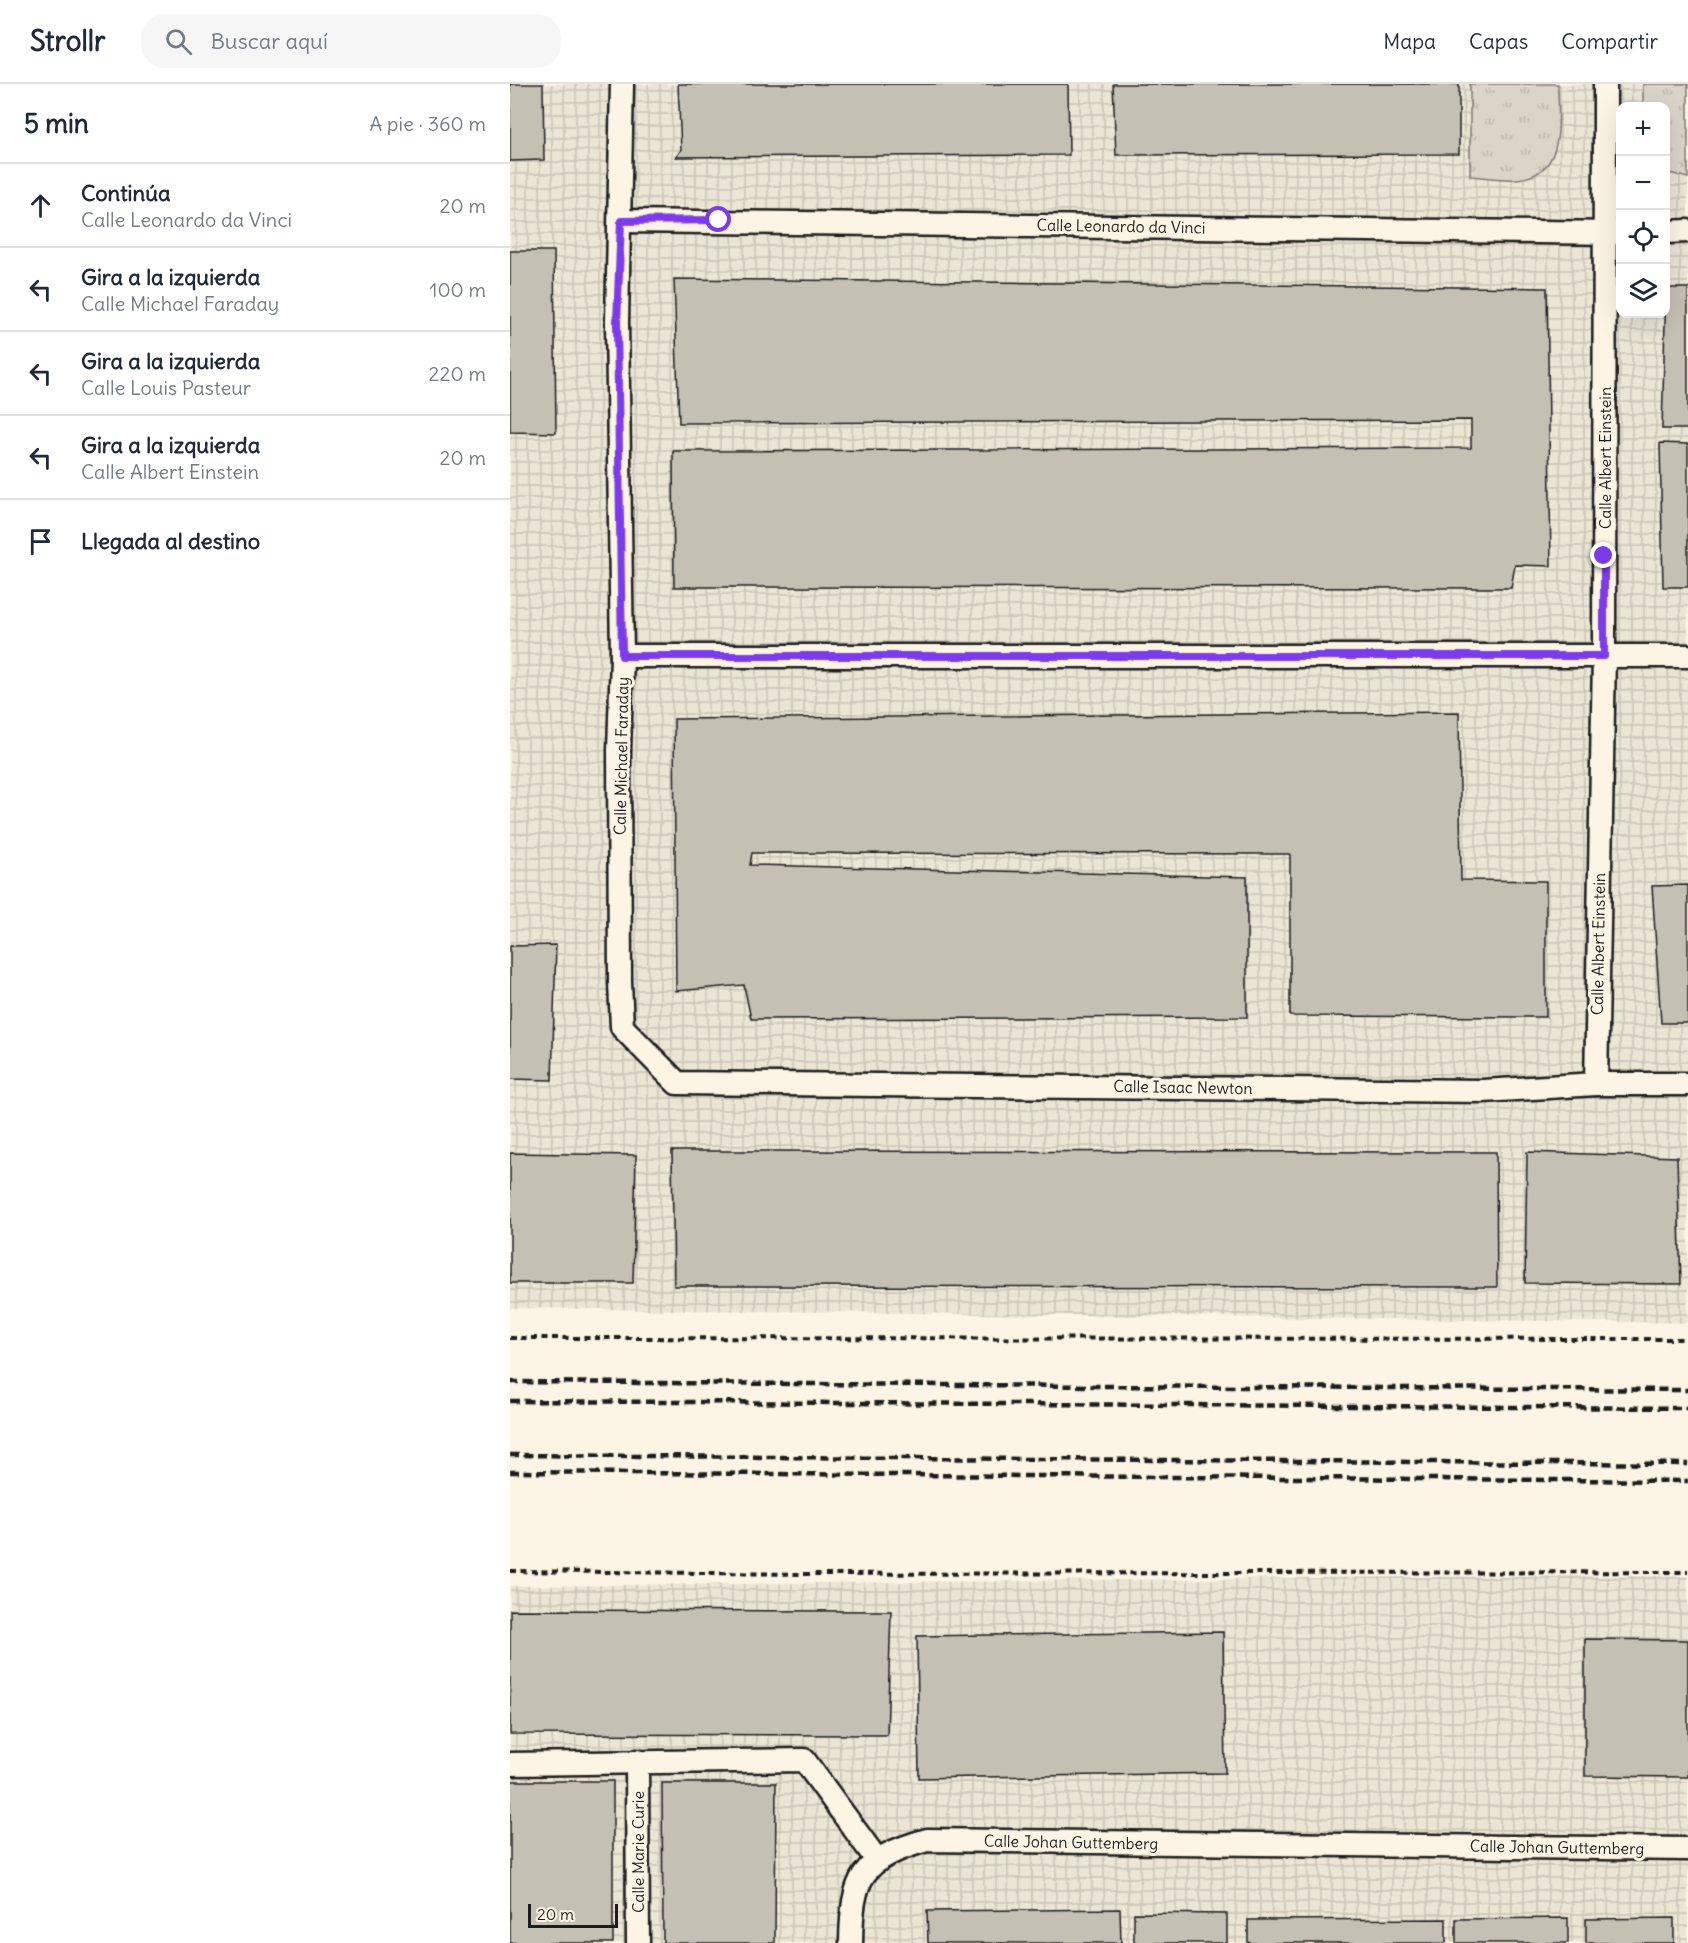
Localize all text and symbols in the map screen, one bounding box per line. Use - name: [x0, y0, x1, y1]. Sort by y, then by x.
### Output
- search box: [141, 14, 561, 68]
- text: Strollr: [30, 23, 105, 59]
- icon: search: [162, 25, 195, 58]
- text: Buscar aquí: [210, 27, 328, 55]
- text: Mapa: [1383, 28, 1436, 55]
- text: Capas: [1469, 28, 1528, 55]
- text: Compartir: [1561, 28, 1658, 55]
- map controls: [1616, 102, 1670, 318]
- button: +: [1616, 102, 1670, 156]
- text: 5 min: [24, 107, 89, 140]
- text: A pie · 360 m: [369, 111, 486, 136]
- button: −: [1616, 156, 1670, 210]
- text: Continúa: [81, 179, 170, 207]
- icon: ahead: [24, 189, 57, 222]
- text: 20 m: [440, 193, 486, 218]
- route start: [705, 206, 731, 232]
- text: Calle Leonardo da Vinci: [81, 207, 292, 232]
- button: locate: [1616, 210, 1670, 264]
- street label: Calle Leonardo da Vinci: [1036, 215, 1206, 237]
- text: Gira a la izquierda: [81, 263, 260, 291]
- button: layers: [1616, 264, 1670, 318]
- icon: left: [24, 273, 57, 306]
- text: 100 m: [429, 277, 486, 302]
- text: Calle Michael Faraday: [81, 291, 279, 316]
- text: Gira a la izquierda: [81, 347, 260, 375]
- icon: left: [24, 357, 57, 390]
- text: 220 m: [429, 361, 486, 386]
- text: Calle Louis Pasteur: [81, 375, 251, 400]
- street label: Calle Albert Einstein: [1595, 387, 1615, 529]
- text: Gira a la izquierda: [81, 431, 260, 459]
- icon: left: [24, 441, 57, 474]
- text: 20 m: [440, 445, 486, 470]
- text: Calle Albert Einstein: [81, 459, 259, 484]
- icon: arrive: [24, 525, 57, 558]
- text: Llegada al destino: [81, 527, 260, 555]
- route end: [1590, 542, 1616, 568]
- street label: Calle Michael Faraday: [610, 677, 632, 835]
- street label: Calle Albert Einstein: [1587, 873, 1609, 1015]
- street label: Calle Isaac Newton: [1113, 1076, 1253, 1098]
- street label: Calle Marie Curie: [628, 1791, 648, 1913]
- street label: Calle Johan Guttemberg: [984, 1830, 1158, 1854]
- street label: Calle Johan Guttemberg: [1470, 1835, 1644, 1859]
- scale bar: [528, 1901, 618, 1928]
- text: 20 m: [537, 1904, 574, 1924]

